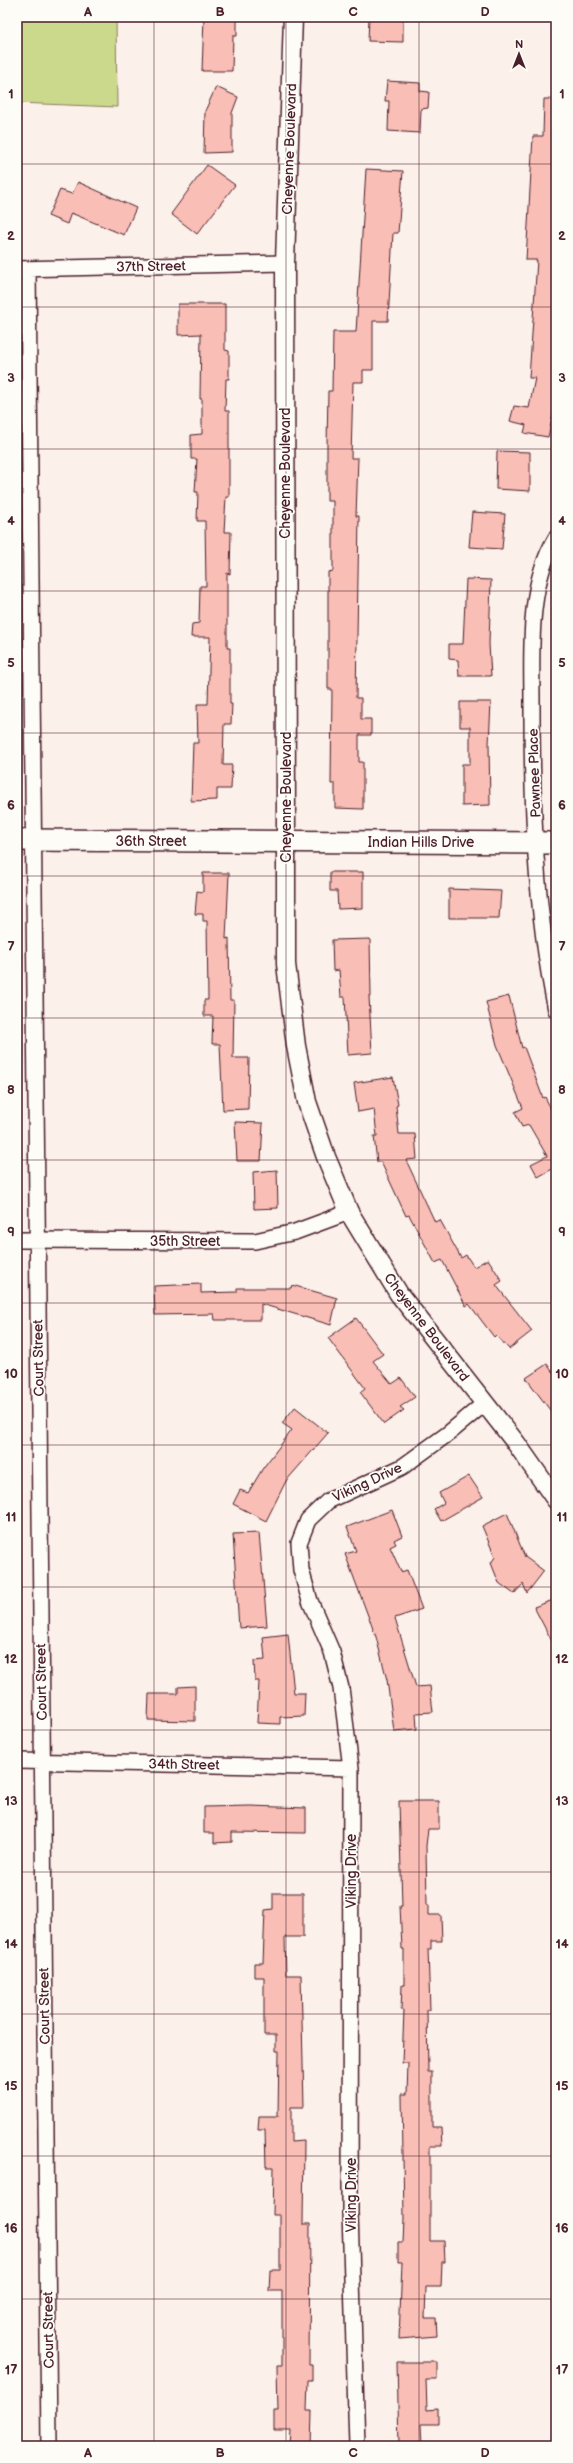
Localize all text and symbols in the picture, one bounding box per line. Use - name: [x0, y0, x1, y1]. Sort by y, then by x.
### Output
- text: A: [83, 4, 92, 20]
- text: B: [215, 4, 225, 20]
- text: C: [348, 4, 358, 20]
- text: D: [480, 4, 490, 20]
- north arrow: [499, 34, 539, 74]
- text: N: [515, 38, 523, 51]
- street label: Cheyenne Boulevard: [279, 83, 300, 215]
- text: 1: [8, 86, 14, 102]
- text: 1: [559, 86, 565, 102]
- text: 2: [7, 228, 15, 244]
- text: 2: [558, 228, 566, 244]
- street label: 37th Street: [116, 257, 187, 276]
- text: 3: [7, 370, 15, 386]
- text: 3: [558, 370, 566, 386]
- street label: Cheyenne Boulevard: [277, 407, 294, 539]
- text: 4: [7, 513, 15, 529]
- text: 4: [558, 513, 566, 529]
- text: 5: [7, 655, 15, 671]
- text: 5: [558, 655, 566, 671]
- street label: Pawnee Place: [524, 728, 545, 818]
- street label: Cheyenne Boulevard: [278, 731, 295, 863]
- text: 6: [7, 797, 15, 813]
- text: 6: [558, 797, 566, 813]
- street label: 36th Street: [115, 833, 187, 850]
- street label: Indian Hills Drive: [368, 834, 474, 851]
- text: 7: [7, 939, 15, 955]
- text: 7: [558, 939, 566, 955]
- text: 8: [7, 1082, 15, 1098]
- text: 8: [558, 1082, 566, 1098]
- text: 9: [7, 1224, 15, 1240]
- text: 9: [558, 1224, 566, 1240]
- street label: 35th Street: [150, 1233, 221, 1250]
- street label: Cheyenne Boulevard: [380, 1270, 473, 1385]
- street label: Court Street: [29, 1319, 48, 1397]
- text: 10: [4, 1366, 18, 1382]
- text: 10: [555, 1366, 569, 1382]
- street label: Viking Drive: [330, 1459, 405, 1506]
- text: 11: [6, 1509, 16, 1525]
- text: 11: [557, 1509, 567, 1525]
- street label: Court Street: [32, 1643, 51, 1721]
- text: 12: [4, 1651, 18, 1667]
- text: 12: [555, 1651, 569, 1667]
- street label: 34th Street: [148, 1755, 220, 1774]
- text: 13: [4, 1793, 18, 1809]
- text: 13: [555, 1793, 569, 1809]
- street label: Viking Drive: [343, 1834, 360, 1908]
- text: 14: [4, 1936, 18, 1952]
- text: 14: [555, 1936, 569, 1952]
- street label: Court Street: [35, 1967, 54, 2045]
- text: 15: [5, 2078, 18, 2094]
- text: 15: [556, 2078, 569, 2094]
- street label: Viking Drive: [343, 2158, 360, 2232]
- text: 16: [4, 2220, 18, 2236]
- text: 16: [555, 2220, 569, 2236]
- street label: Court Street: [39, 2291, 58, 2369]
- text: 17: [5, 2362, 17, 2378]
- text: 17: [556, 2362, 568, 2378]
- text: A: [83, 2445, 92, 2461]
- text: B: [215, 2445, 225, 2461]
- text: C: [348, 2445, 358, 2461]
- text: D: [480, 2445, 490, 2461]

